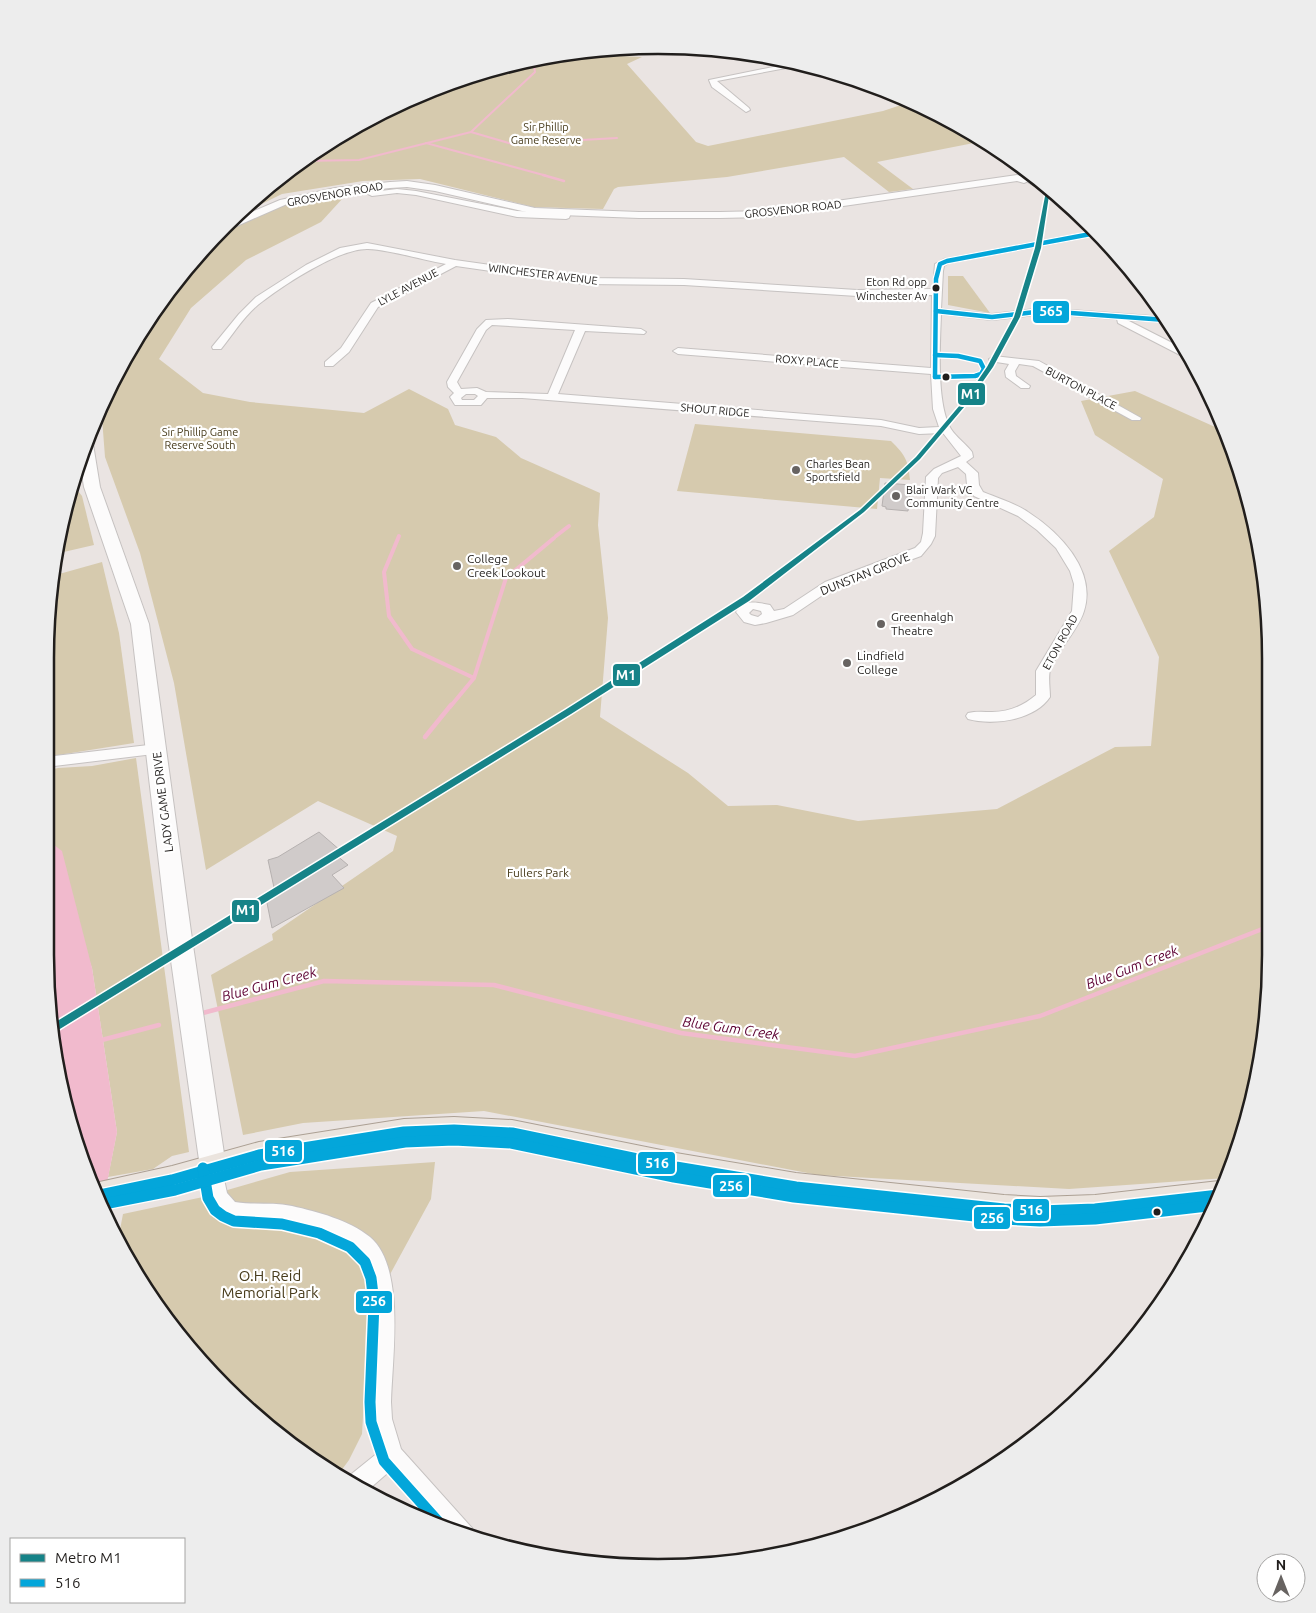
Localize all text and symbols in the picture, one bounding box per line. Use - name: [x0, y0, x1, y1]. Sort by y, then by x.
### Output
- park label: Sir Phillip Game Reserve: [511, 121, 581, 146]
- street label: GROSVENOR ROAD: [286, 180, 384, 208]
- street label: GROSVENOR ROAD: [744, 198, 842, 220]
- street label: WINCHESTER AVENUE: [488, 261, 598, 287]
- street label: LYLE AVENUE: [376, 266, 440, 308]
- place label: Eton Rd opp Winchester Av: [856, 276, 928, 302]
- marker: Eton Rd opp Winchester Av: [931, 283, 941, 293]
- line badge: 565: [1032, 300, 1070, 324]
- text: 565: [1039, 303, 1063, 319]
- street label: ROXY PLACE: [775, 352, 839, 370]
- street label: BURTON PLACE: [1043, 364, 1119, 412]
- unlabelled marker: [941, 372, 951, 382]
- line badge: M1: [957, 382, 986, 406]
- text: M1: [961, 386, 981, 402]
- street label: SHOUT RIDGE: [680, 401, 750, 419]
- park label: Sir Phillip Game Reserve South: [162, 426, 238, 451]
- place label: Charles Bean Sportsfield: [806, 458, 870, 483]
- marker: Charles Bean Sportsfield: [790, 464, 802, 476]
- place label: Blair Wark VC Community Centre: [906, 484, 999, 509]
- marker: Blair Wark VC Community Centre: [890, 490, 902, 502]
- street label: DUNSTAN GROVE: [818, 550, 912, 597]
- place label: College Creek Lookout: [467, 552, 546, 579]
- marker: College Creek Lookout: [451, 560, 463, 572]
- place label: Greenhalgh Theatre: [891, 610, 954, 637]
- street label: ETON ROAD: [1040, 612, 1080, 672]
- marker: Greenhalgh Theatre: [875, 618, 887, 630]
- place label: Lindfield College: [857, 649, 904, 676]
- marker: Lindfield College: [841, 657, 853, 669]
- line badge: M1: [612, 663, 641, 687]
- text: M1: [616, 667, 636, 683]
- street label: LADY GAME DRIVE: [150, 751, 175, 853]
- park label: Fullers Park: [507, 866, 569, 879]
- line badge: M1: [231, 899, 260, 923]
- text: M1: [236, 902, 256, 918]
- water label: Blue Gum Creek: [1084, 942, 1181, 992]
- water label: Blue Gum Creek: [220, 963, 319, 1004]
- water label: Blue Gum Creek: [682, 1013, 781, 1043]
- line badge: 516: [264, 1139, 303, 1163]
- text: 516: [271, 1143, 295, 1159]
- line badge: 516: [637, 1151, 676, 1175]
- text: 516: [645, 1155, 669, 1171]
- line badge: 256: [712, 1174, 750, 1198]
- text: 256: [719, 1178, 743, 1194]
- line badge: 516: [1012, 1198, 1050, 1222]
- text: 516: [1019, 1202, 1043, 1218]
- line badge: 256: [973, 1206, 1011, 1230]
- unlabelled marker: [1152, 1207, 1162, 1217]
- text: 256: [980, 1210, 1004, 1226]
- park label: O.H. Reid Memorial Park: [221, 1267, 319, 1301]
- line badge: 256: [355, 1290, 393, 1314]
- text: 256: [362, 1293, 386, 1309]
- legend: [10, 1538, 185, 1603]
- text: Metro M1: [55, 1549, 122, 1566]
- north arrow: [1256, 1553, 1306, 1603]
- text: N: [1276, 1557, 1286, 1573]
- text: 516: [55, 1574, 80, 1591]

